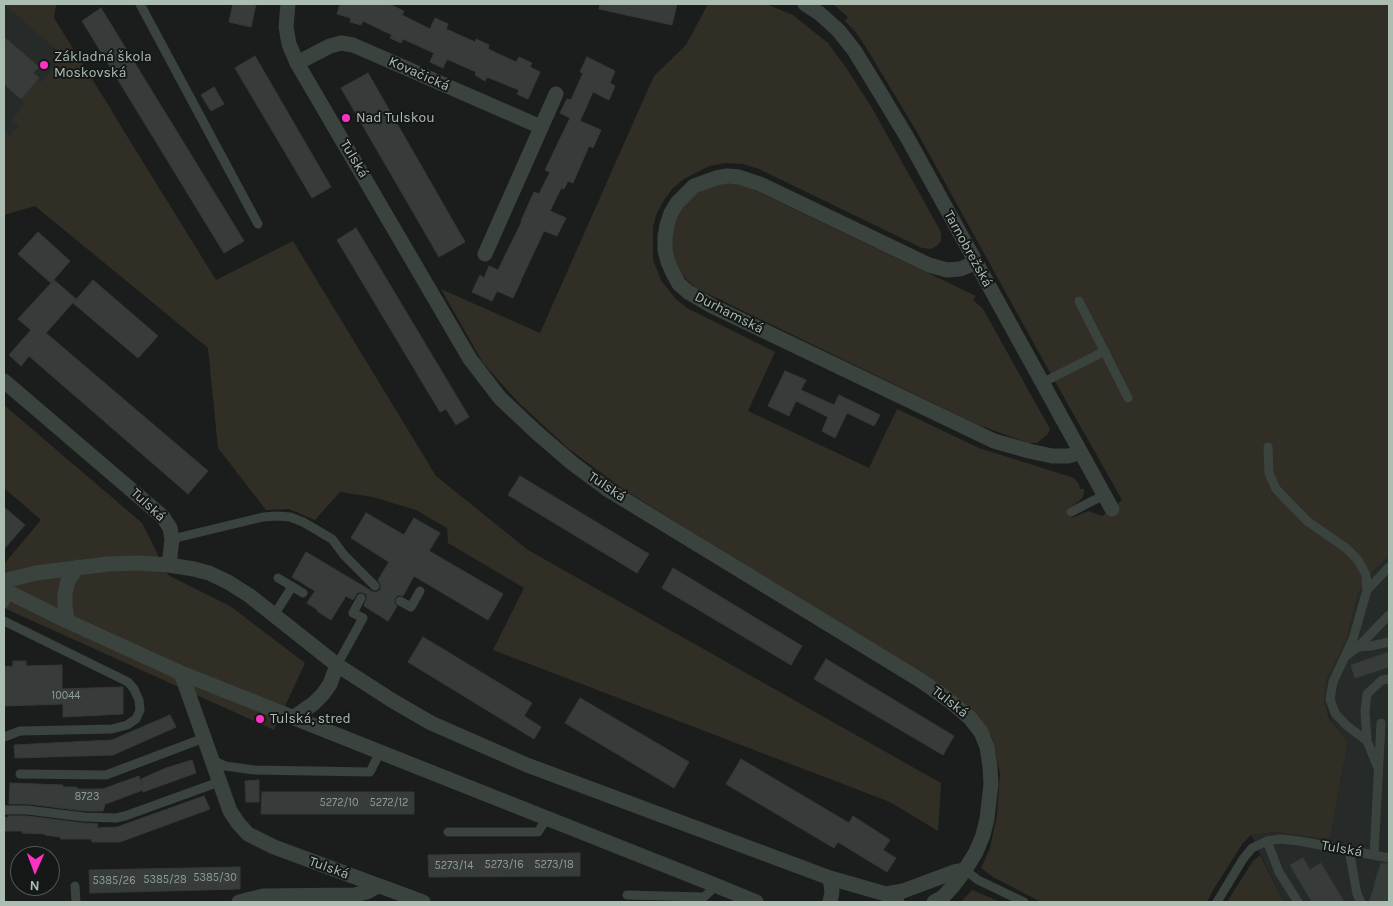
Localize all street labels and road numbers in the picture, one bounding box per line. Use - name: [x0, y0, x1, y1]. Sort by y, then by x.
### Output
- street label: Kovačická: [386, 53, 452, 95]
- street label: Tulská: [336, 137, 372, 181]
- street label: Tarnobrežská: [940, 208, 996, 290]
- street label: Durhamská: [692, 288, 766, 338]
- street label: Tulská: [585, 468, 629, 506]
- street label: Tulská: [127, 485, 169, 525]
- street label: Tulská: [929, 683, 971, 721]
- street label: Tulská: [1320, 837, 1364, 861]
- street label: Tulská: [307, 853, 351, 883]

